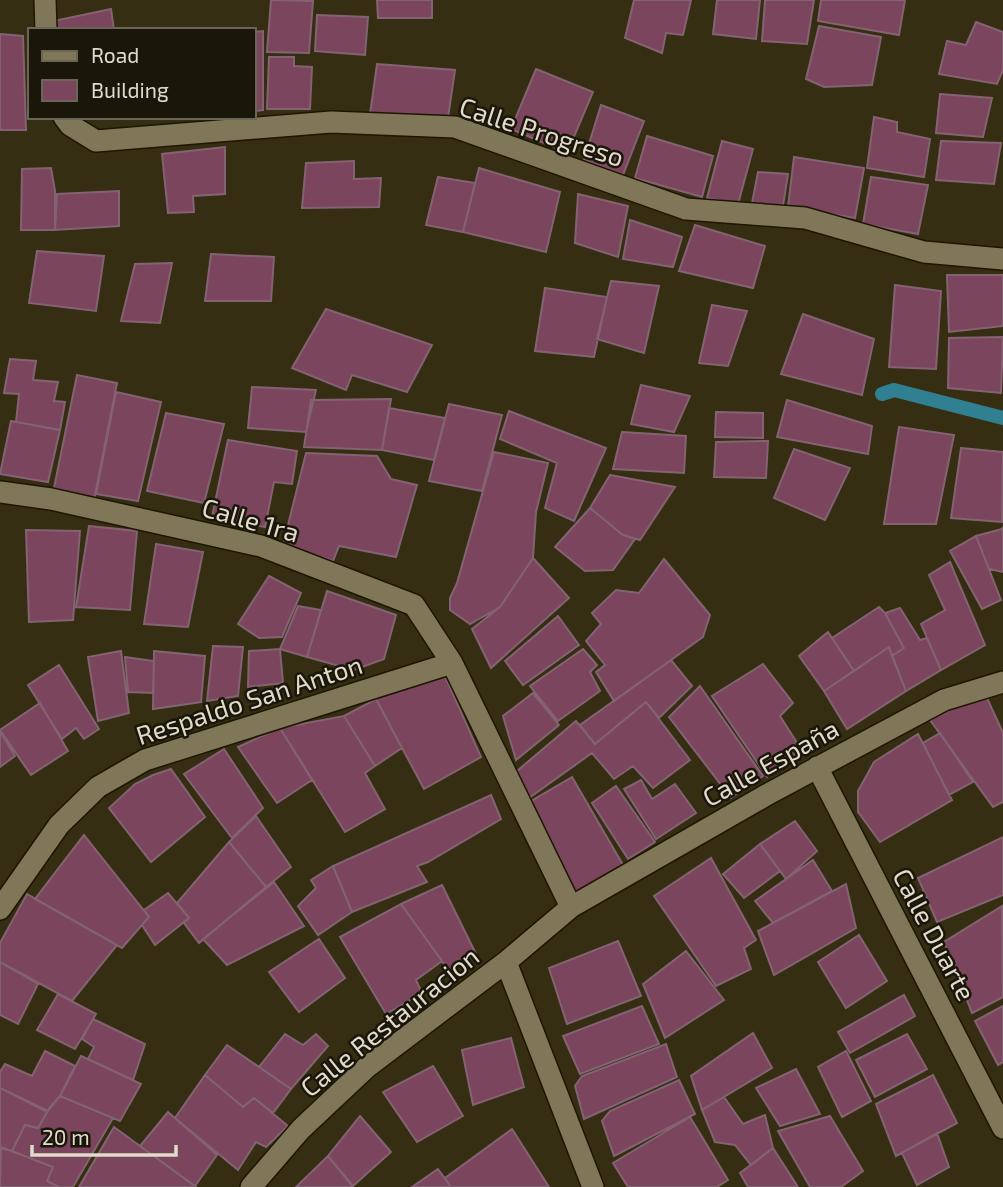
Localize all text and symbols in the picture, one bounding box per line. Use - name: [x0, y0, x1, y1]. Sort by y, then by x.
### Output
- legend: [28, 28, 256, 119]
- text: Road: [91, 42, 139, 67]
- text: Building: [91, 77, 169, 102]
- street label: Calle Progreso: [456, 90, 628, 172]
- street label: Calle 1ra: [199, 490, 303, 548]
- street label: Respaldo San Anton: [132, 648, 366, 750]
- street label: Calle España: [697, 712, 843, 812]
- street label: Calle Duarte: [887, 863, 983, 1005]
- street label: Calle Restauracion: [294, 940, 484, 1102]
- scale bar: [32, 1114, 175, 1158]
- text: 20 m: [42, 1124, 90, 1149]

